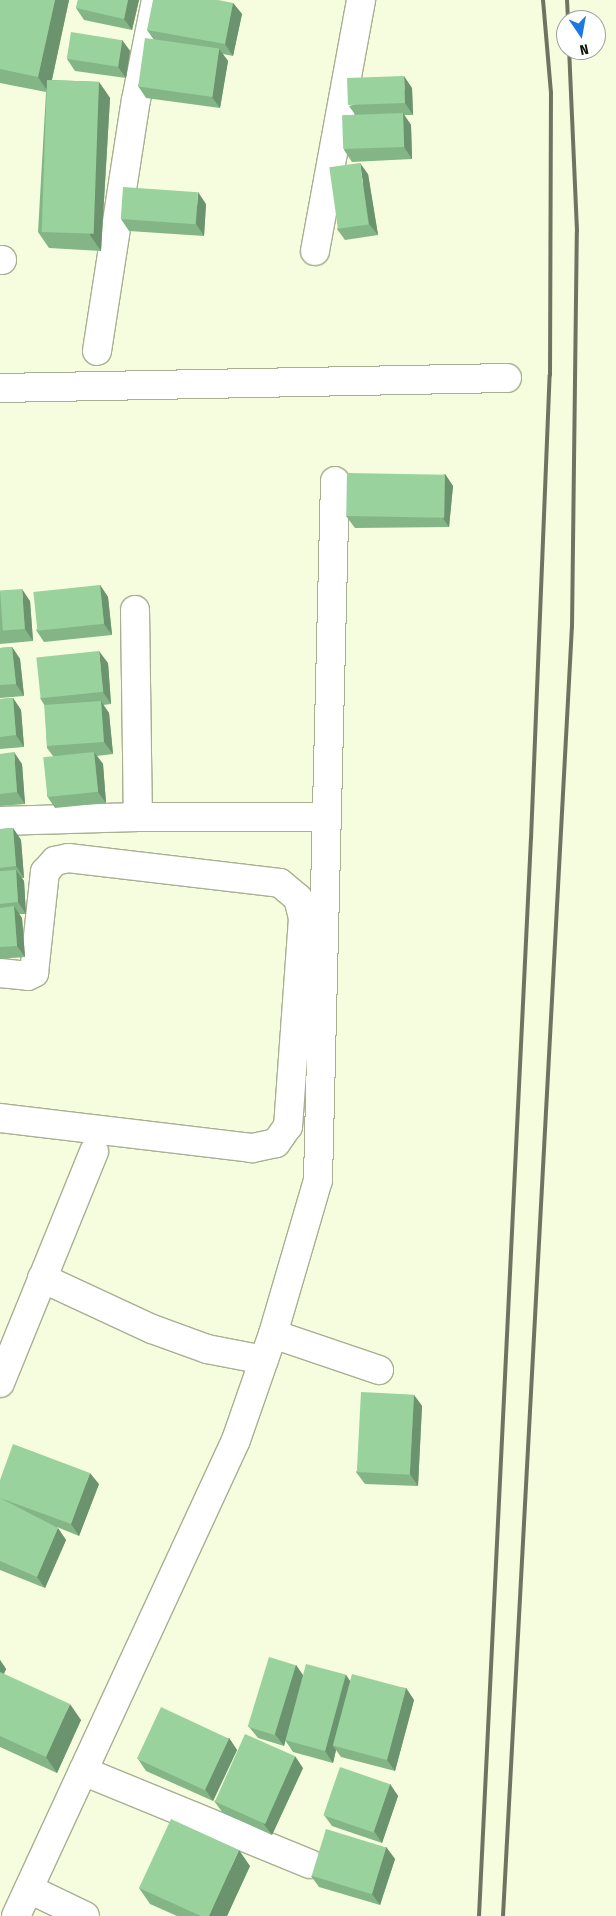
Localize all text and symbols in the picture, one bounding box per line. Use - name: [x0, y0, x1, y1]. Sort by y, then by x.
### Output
- north arrow: [556, 10, 606, 60]
- text: N: [578, 40, 590, 58]

